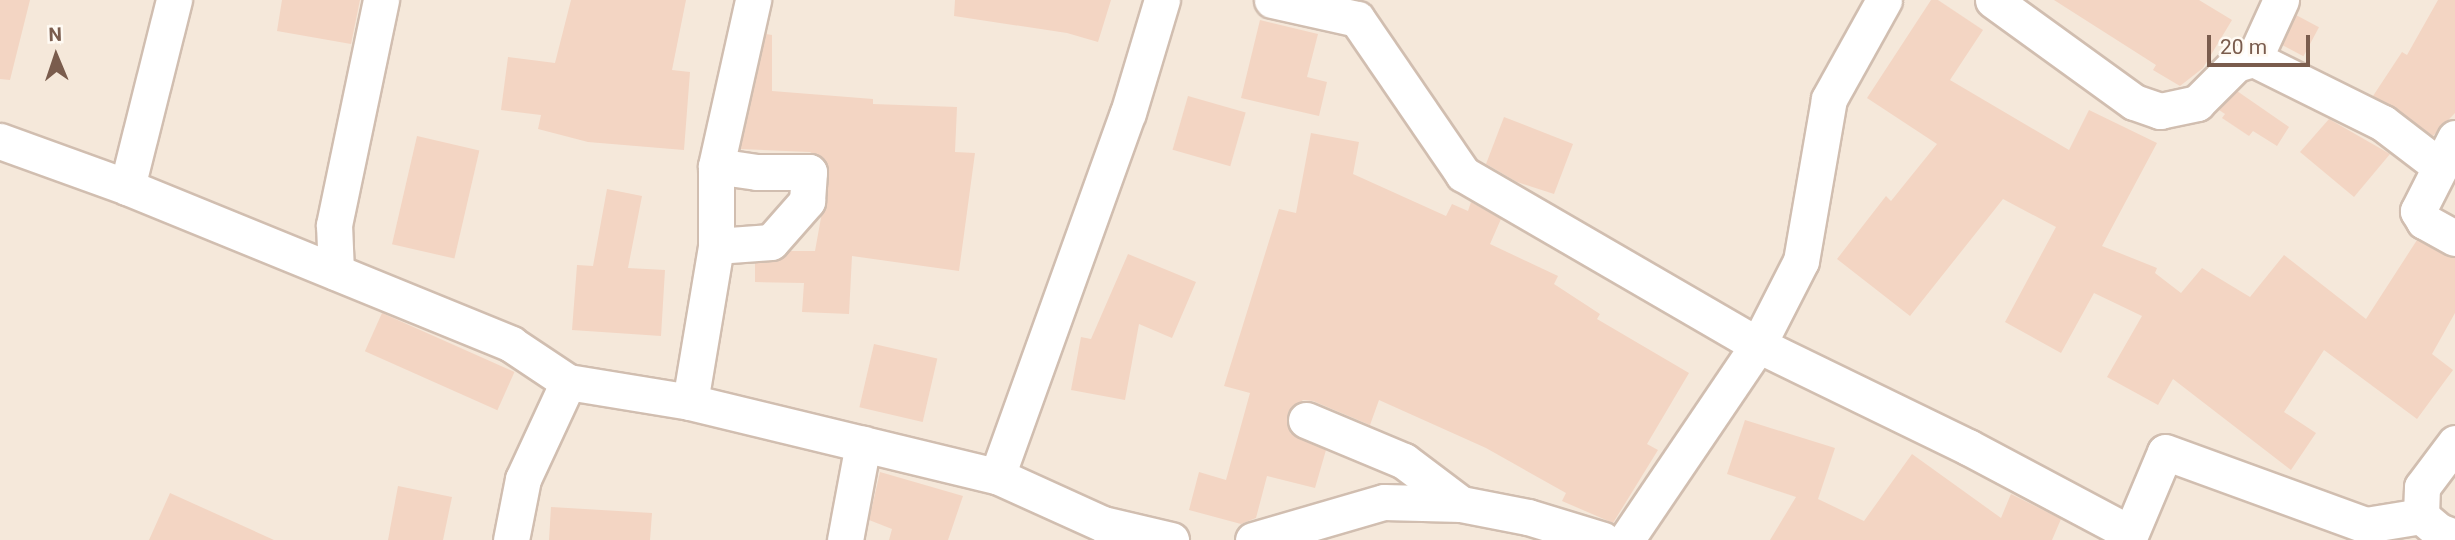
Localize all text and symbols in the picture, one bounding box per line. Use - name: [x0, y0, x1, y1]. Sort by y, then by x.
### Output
- north arrow: [21, 21, 91, 91]
- scale bar: [2210, 21, 2313, 65]
- text: N: [48, 23, 62, 46]
- text: 20 m: [2220, 35, 2267, 59]

